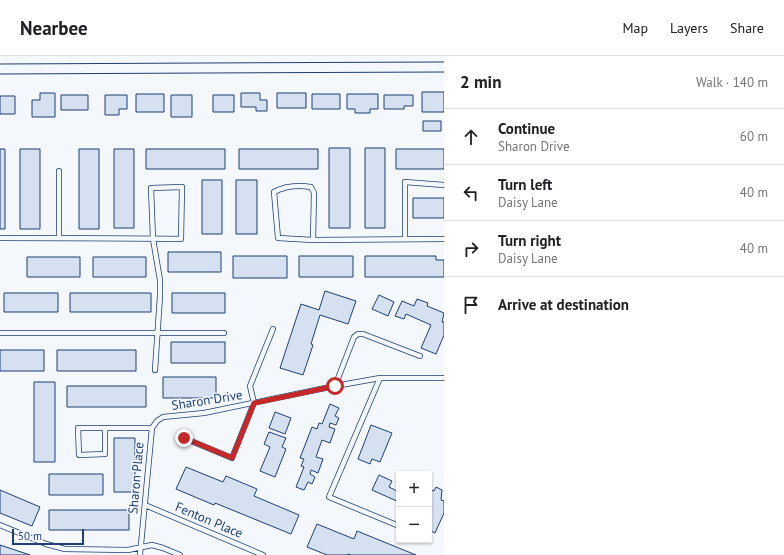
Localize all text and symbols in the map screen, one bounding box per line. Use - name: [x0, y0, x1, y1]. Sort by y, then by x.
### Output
- text: Nearbee: [20, 16, 88, 40]
- text: Map: [622, 19, 648, 37]
- text: Layers: [670, 19, 708, 37]
- text: Share: [730, 19, 764, 37]
- text: 2 min: [460, 71, 501, 93]
- text: Walk · 140 m: [696, 74, 768, 91]
- text: Continue: [498, 119, 555, 138]
- icon: ahead: [460, 126, 482, 148]
- text: 60 m: [740, 128, 768, 145]
- text: Sharon Drive: [498, 138, 570, 155]
- text: Turn left: [498, 175, 552, 194]
- icon: left: [460, 182, 482, 204]
- text: 40 m: [740, 184, 768, 201]
- text: Daisy Lane: [498, 194, 558, 211]
- text: Turn right: [498, 231, 561, 250]
- icon: right: [460, 238, 482, 260]
- text: 40 m: [740, 240, 768, 257]
- text: Daisy Lane: [498, 250, 558, 267]
- icon: arrive: [460, 294, 482, 316]
- text: Arrive at destination: [498, 295, 629, 314]
- route start: [326, 377, 344, 395]
- street label: Sharon Drive: [170, 386, 244, 414]
- route end: [175, 429, 193, 447]
- street label: Sharon Place: [124, 441, 148, 515]
- map controls: [396, 471, 432, 543]
- button: +: [396, 471, 432, 507]
- street label: Fenton Place: [173, 498, 245, 542]
- button: −: [396, 507, 432, 543]
- scale bar: [12, 527, 84, 546]
- text: 50 m: [18, 529, 42, 543]

